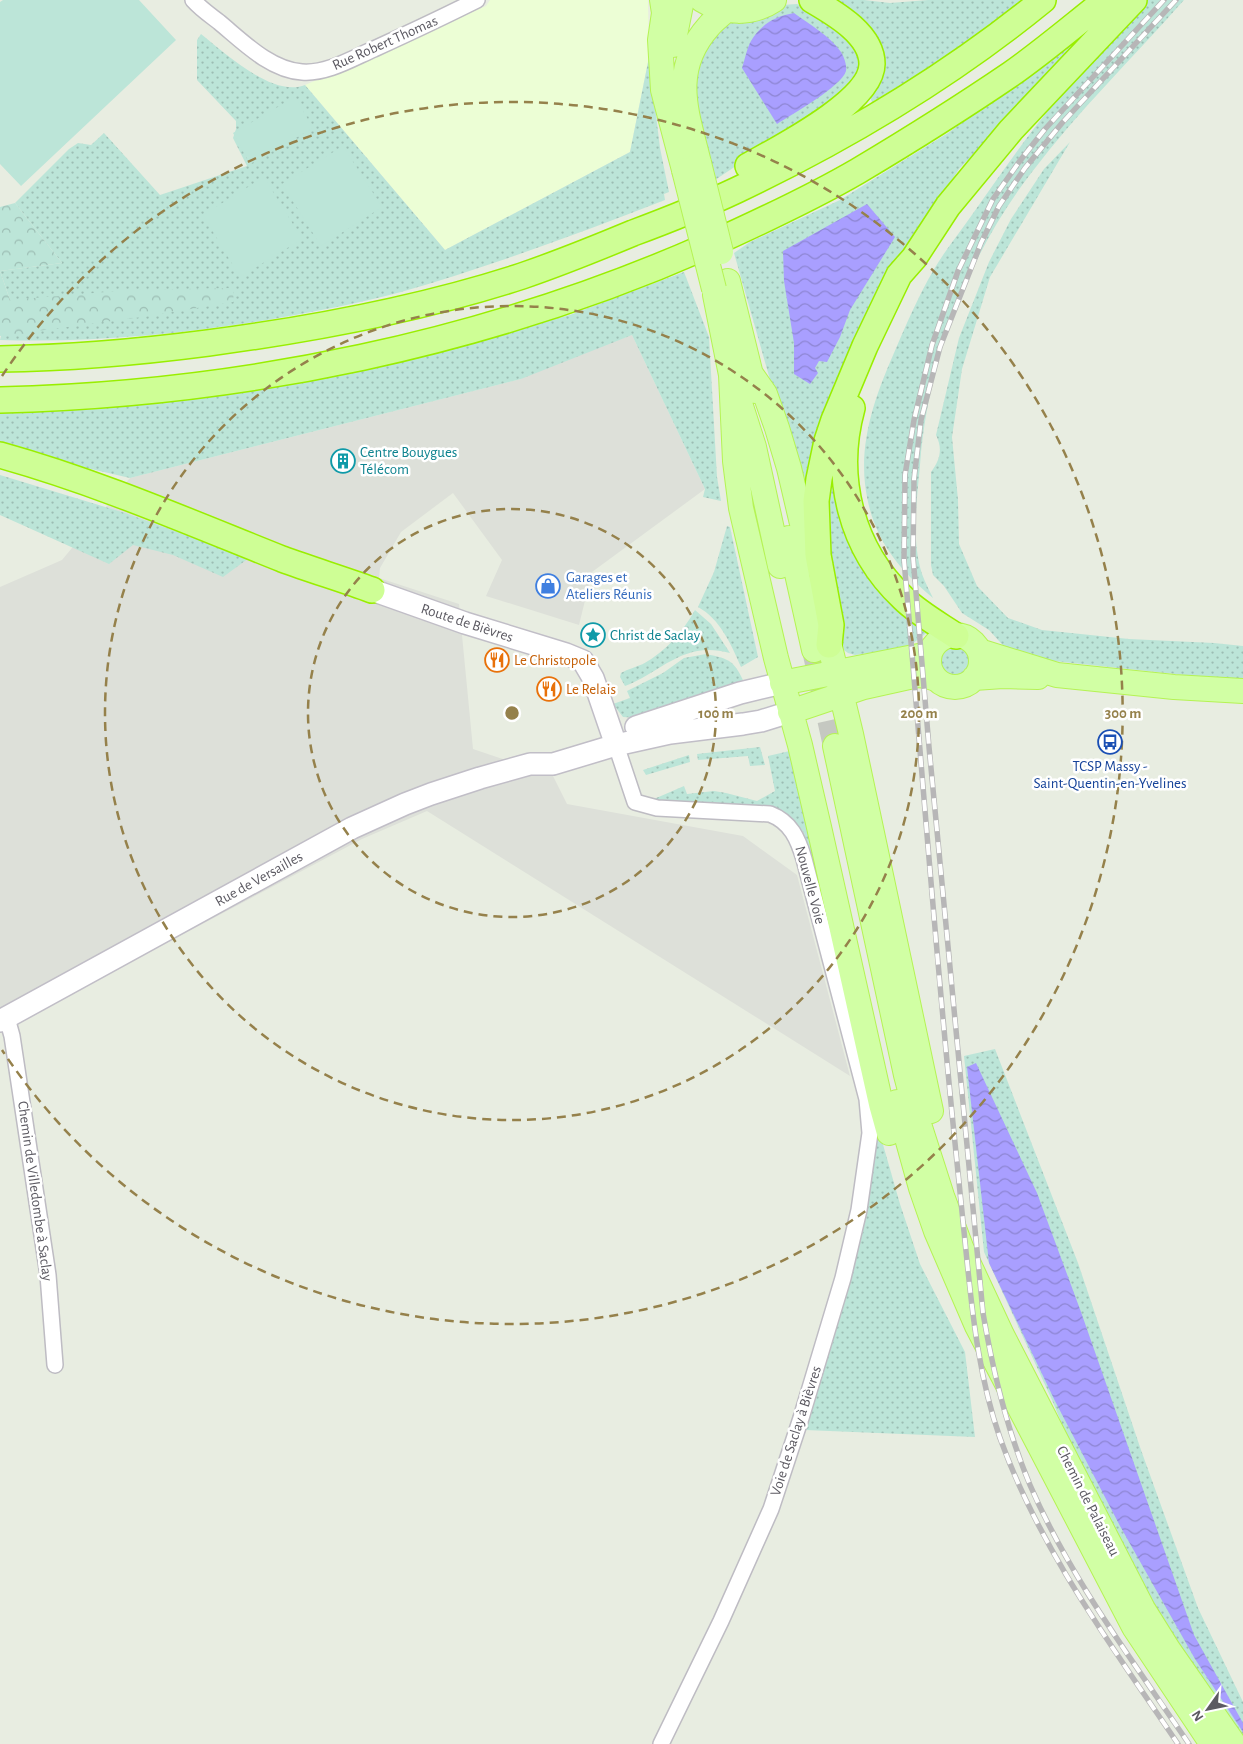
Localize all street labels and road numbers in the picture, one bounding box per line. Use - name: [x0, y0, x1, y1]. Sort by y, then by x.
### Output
- street label: Rue Robert Thomas: [330, 13, 440, 73]
- street label: Route de Bièvres: [419, 601, 515, 645]
- street label: Nouvelle Voie: [792, 844, 828, 926]
- street label: Rue de Versailles: [213, 849, 305, 909]
- street label: Chemin de Villedombe à Saclay: [15, 1100, 55, 1283]
- street label: Voie de Saclay à Bièvres: [768, 1364, 824, 1498]
- street label: Chemin de Palaiseau: [1054, 1444, 1122, 1559]

